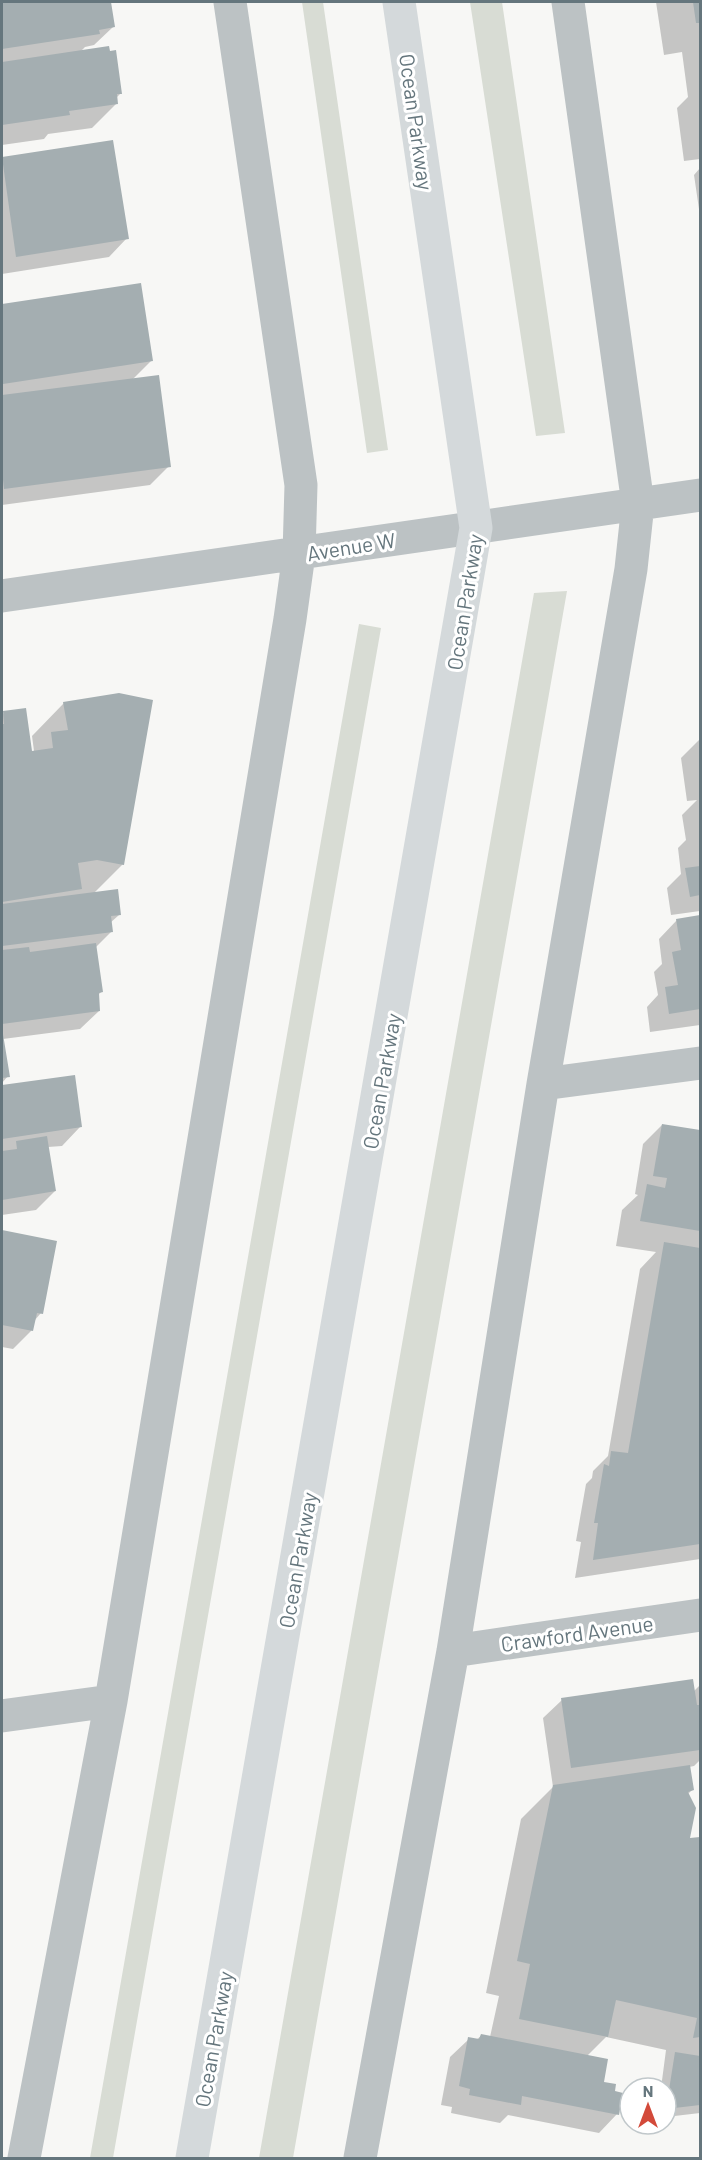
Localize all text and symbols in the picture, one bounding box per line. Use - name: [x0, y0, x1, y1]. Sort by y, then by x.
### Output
- street label: Ocean Parkway: [395, 52, 439, 192]
- street label: Avenue W: [305, 527, 397, 565]
- street label: Ocean Parkway: [441, 532, 487, 672]
- street label: Ocean Parkway: [357, 1011, 405, 1151]
- street label: Ocean Parkway: [273, 1490, 321, 1630]
- street label: Crawford Avenue: [499, 1610, 655, 1656]
- street label: Ocean Parkway: [189, 1969, 237, 2109]
- north arrow: [618, 2076, 678, 2136]
- text: N: [643, 2081, 653, 2100]

